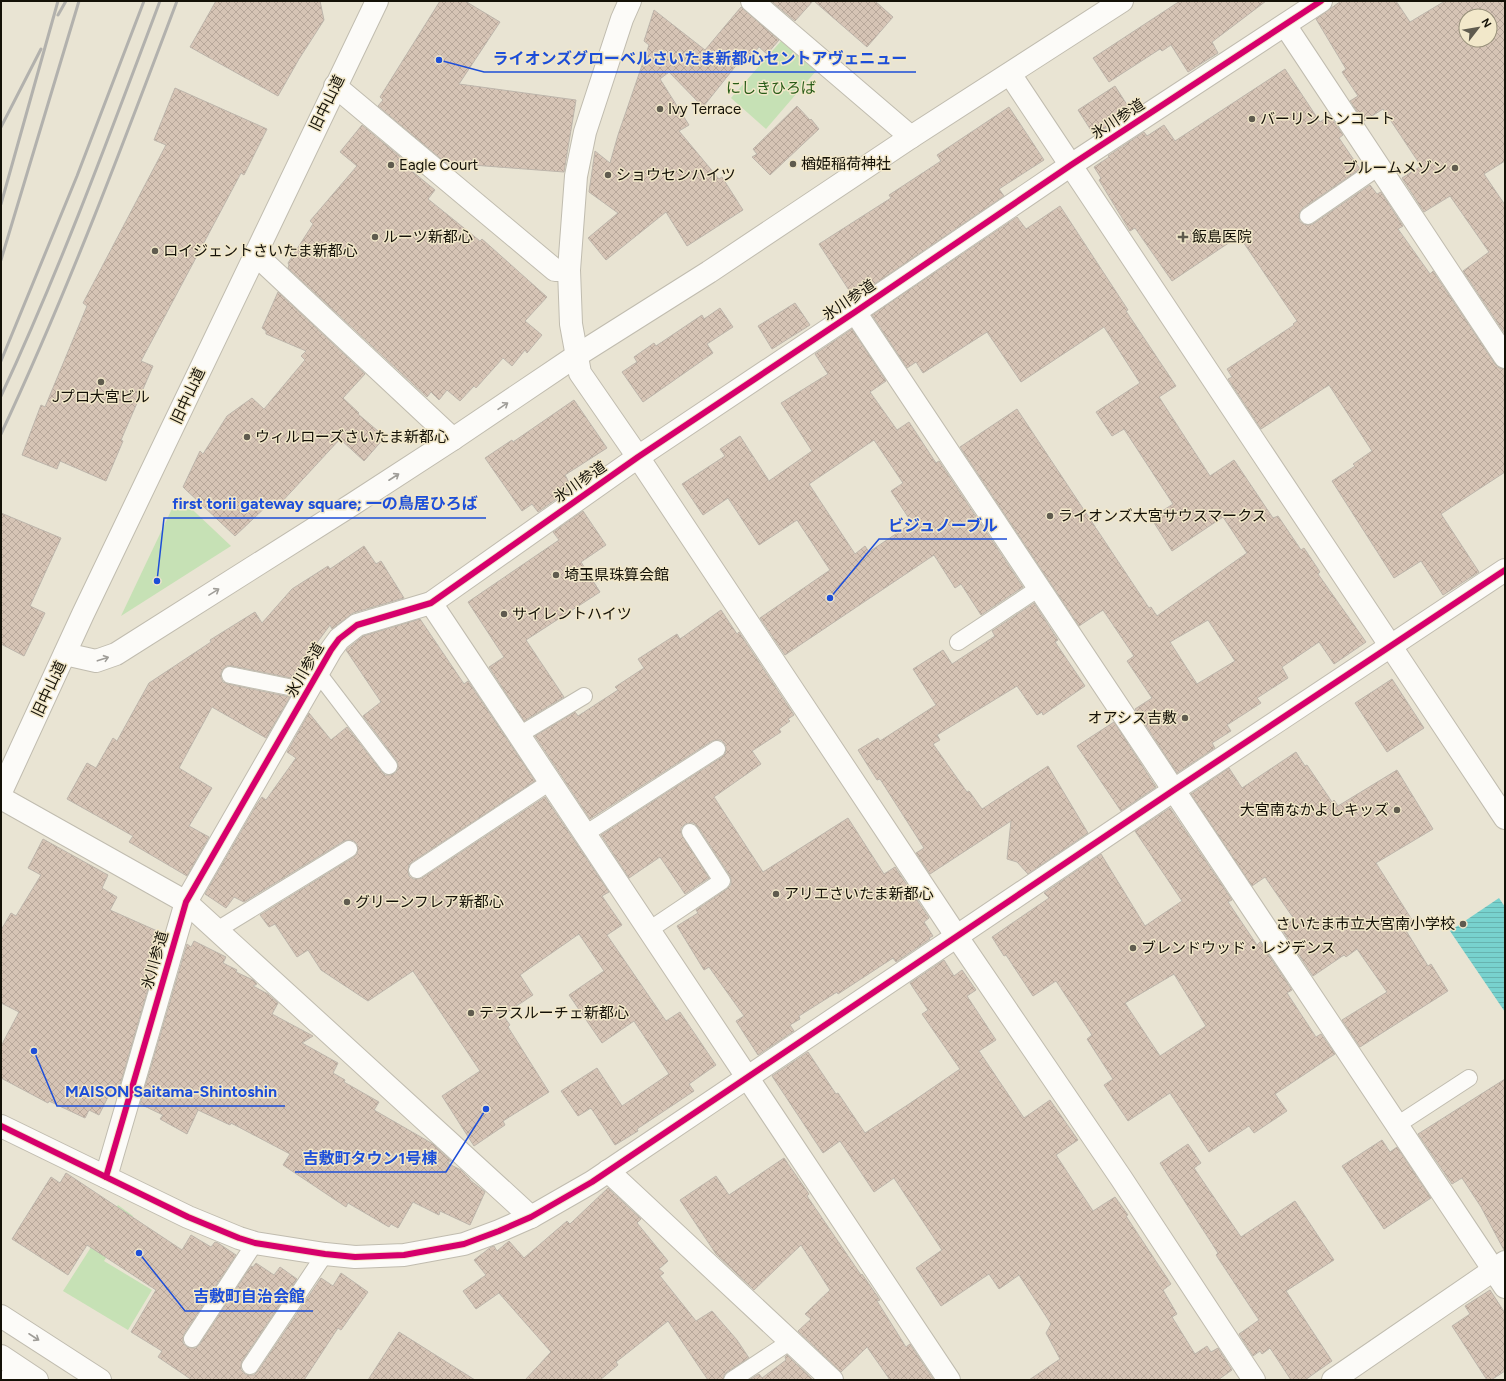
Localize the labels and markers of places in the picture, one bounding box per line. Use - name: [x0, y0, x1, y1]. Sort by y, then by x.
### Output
- callout: ライオンズグローベルさいたま新都心セントアヴェニュー: [484, 44, 916, 72]
- place label: Ivy Terrace: [668, 100, 741, 118]
- marker: Ivy Terrace: [655, 104, 665, 114]
- place label: バーリントンコート: [1260, 110, 1395, 128]
- marker: バーリントンコート: [1247, 114, 1257, 124]
- place label: 楢姫稲荷神社: [801, 155, 891, 173]
- place label: Eagle Court: [399, 156, 478, 174]
- marker: 楢姫稲荷神社: [788, 159, 798, 169]
- place label: ブルームメゾン: [1342, 159, 1447, 177]
- marker: Eagle Court: [386, 160, 396, 170]
- marker: ブルームメゾン: [1450, 163, 1460, 173]
- place label: ショウセンハイツ: [616, 166, 736, 184]
- marker: ショウセンハイツ: [603, 170, 613, 180]
- place label: ルーツ新都心: [383, 228, 473, 246]
- place label: 飯島医院: [1192, 228, 1252, 246]
- marker: 飯島医院: [1177, 231, 1189, 243]
- marker: ルーツ新都心: [370, 232, 380, 242]
- place label: ロイジェントさいたま新都心: [163, 242, 358, 260]
- marker: ロイジェントさいたま新都心: [150, 246, 160, 256]
- marker: Jプロ大宮ビル: [96, 377, 106, 387]
- place label: Jプロ大宮ビル: [52, 388, 150, 406]
- place label: ウィルローズさいたま新都心: [255, 428, 449, 446]
- marker: ウィルローズさいたま新都心: [242, 432, 252, 442]
- callout: first torii gateway square; 一の鳥居ひろば: [164, 490, 486, 518]
- place label: ライオンズ大宮サウスマークス: [1058, 507, 1267, 525]
- callout: ビジュノーブル: [879, 511, 1007, 539]
- marker: ライオンズ大宮サウスマークス: [1045, 511, 1055, 521]
- place label: 埼玉県珠算会館: [564, 566, 669, 584]
- marker: 埼玉県珠算会館: [551, 570, 561, 580]
- place label: サイレントハイツ: [512, 605, 632, 623]
- marker: サイレントハイツ: [499, 609, 509, 619]
- place label: オアシス吉敷: [1088, 709, 1177, 727]
- marker: オアシス吉敷: [1180, 713, 1190, 723]
- place label: 大宮南なかよしキッズ: [1240, 801, 1389, 819]
- marker: 大宮南なかよしキッズ: [1392, 805, 1402, 815]
- place label: アリエさいたま新都心: [784, 885, 934, 903]
- marker: アリエさいたま新都心: [771, 889, 781, 899]
- place label: グリーンフレア新都心: [355, 893, 504, 911]
- marker: グリーンフレア新都心: [342, 897, 352, 907]
- place label: さいたま市立大宮南小学校: [1275, 915, 1455, 933]
- marker: さいたま市立大宮南小学校: [1458, 919, 1468, 929]
- place label: ブレンドウッド・レジデンス: [1141, 939, 1336, 957]
- marker: ブレンドウッド・レジデンス: [1128, 943, 1138, 953]
- place label: テラスルーチェ新都心: [479, 1004, 629, 1022]
- marker: テラスルーチェ新都心: [466, 1008, 476, 1018]
- callout: MAISON Saitama-Shintoshin: [57, 1078, 285, 1106]
- callout: 吉敷町タウン1号棟: [295, 1144, 446, 1172]
- callout: 吉敷町自治会館: [185, 1283, 313, 1311]

